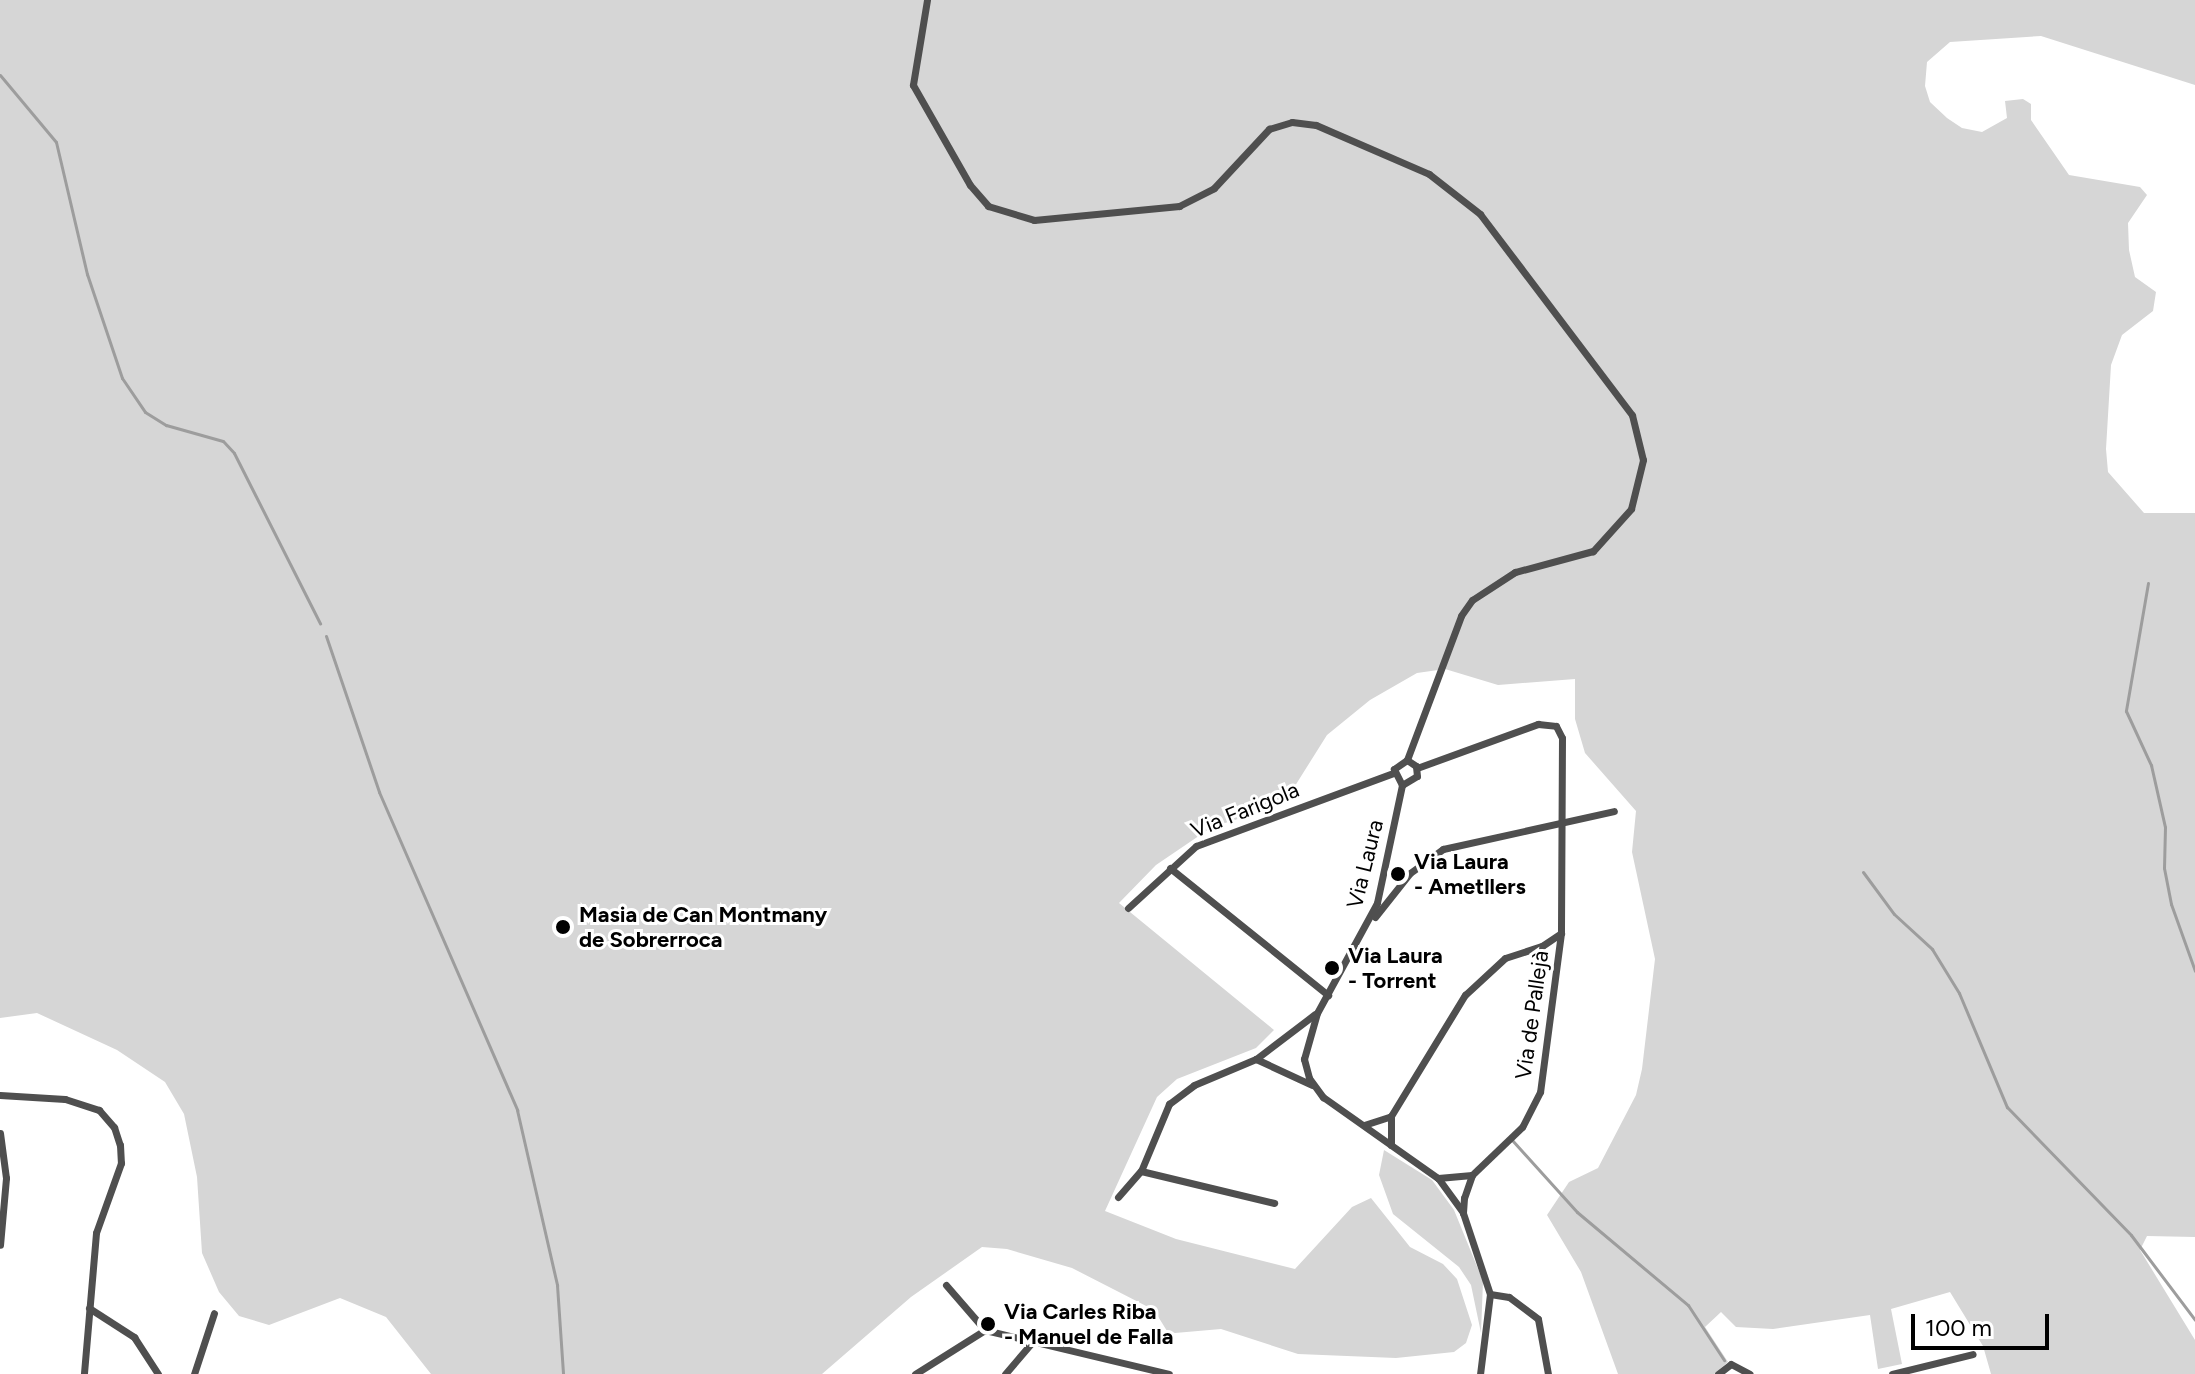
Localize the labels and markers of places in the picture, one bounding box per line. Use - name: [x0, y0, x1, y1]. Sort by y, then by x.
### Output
- place label: Via Laura - Ametllers: [1414, 848, 1526, 900]
- marker: Via Laura - Ametllers: [1389, 865, 1407, 883]
- place label: Masia de Can Montmany de Sobrerroca: [579, 901, 827, 952]
- marker: Masia de Can Montmany de Sobrerroca: [554, 918, 572, 936]
- place label: Via Laura - Torrent: [1348, 942, 1443, 994]
- marker: Via Laura - Torrent: [1323, 959, 1341, 977]
- place label: Via Carles Riba - Manuel de Falla: [1004, 1298, 1173, 1350]
- marker: Via Carles Riba - Manuel de Falla: [979, 1315, 997, 1333]

